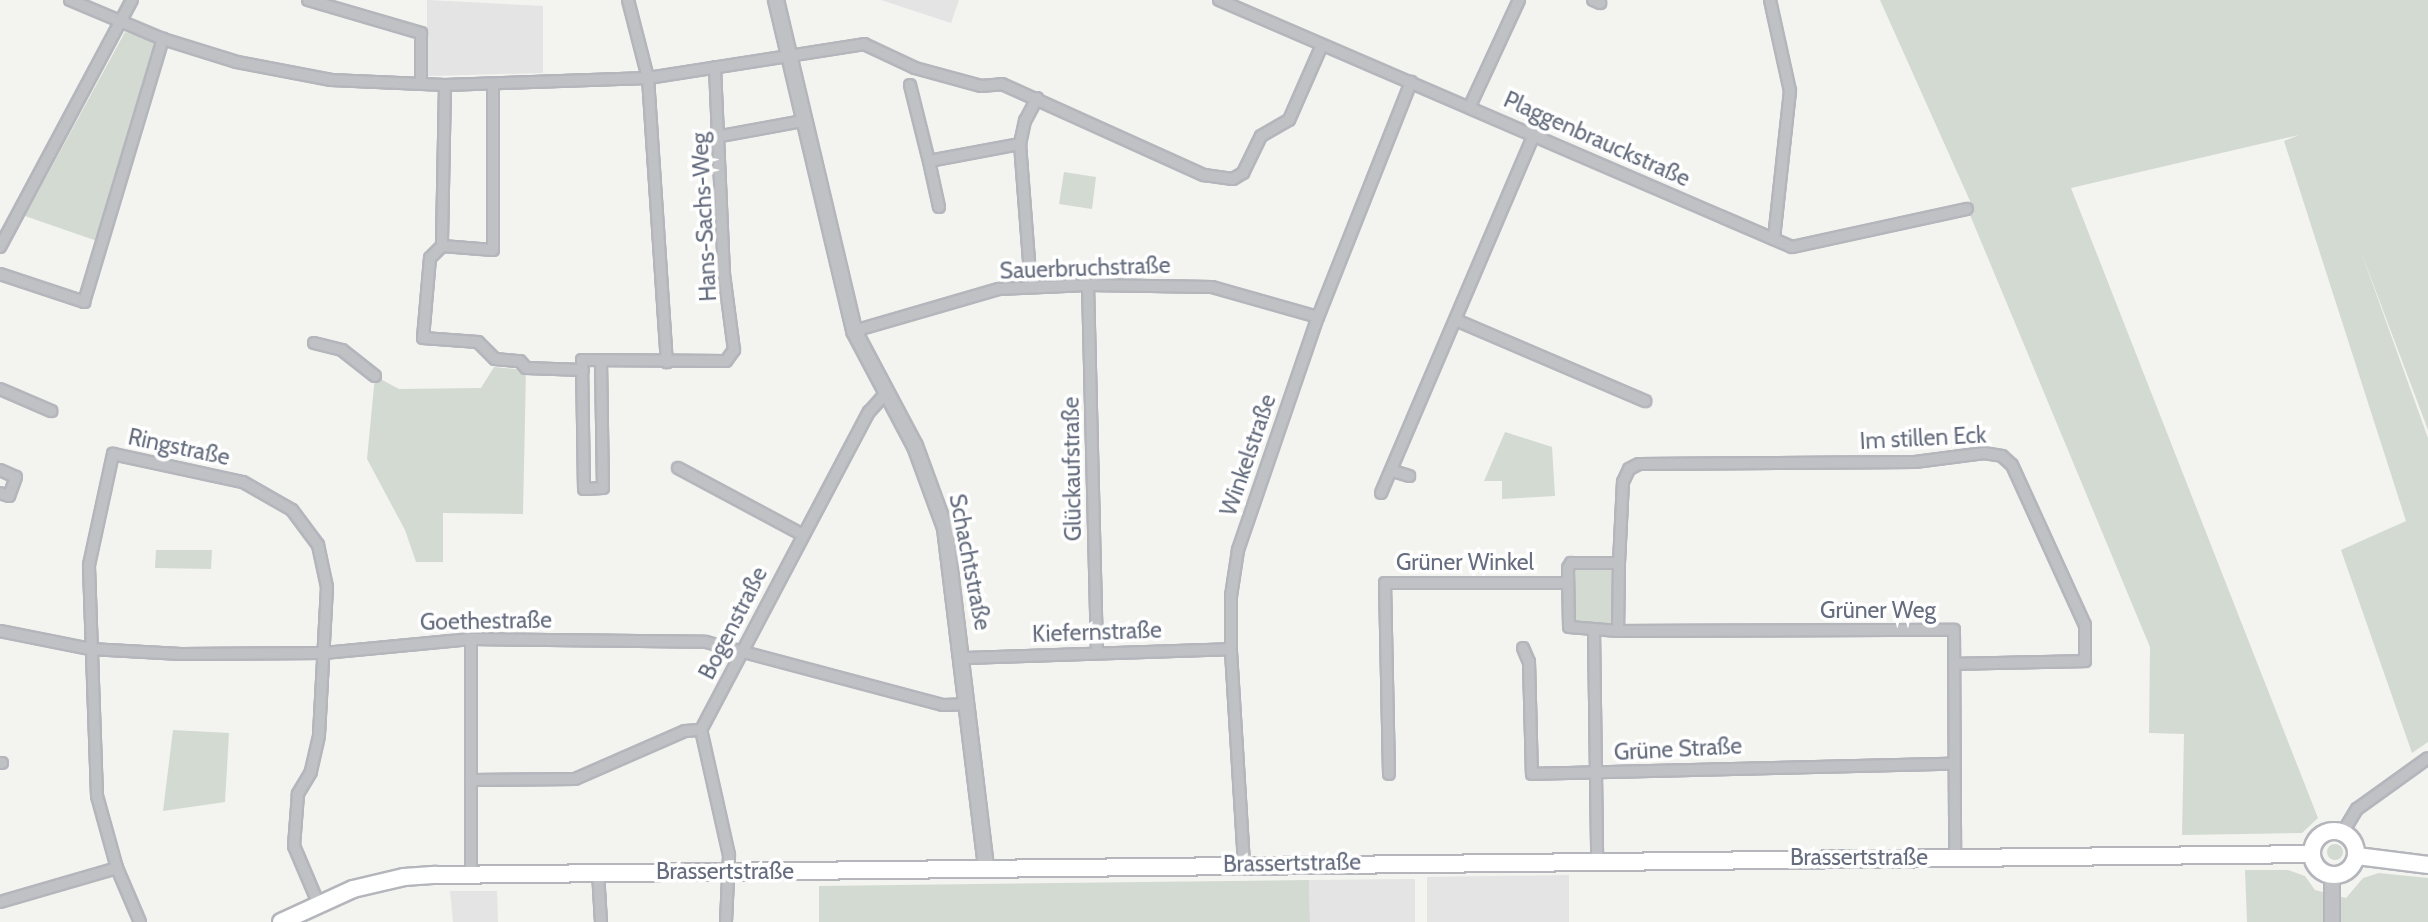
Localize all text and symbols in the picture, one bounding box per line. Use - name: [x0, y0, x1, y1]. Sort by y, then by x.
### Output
- street label: Plaggenbrauckstraße: [1500, 85, 1694, 193]
- street label: Hans-Sachs-Weg: [686, 132, 722, 302]
- street label: Sauerbruchstraße: [999, 251, 1171, 285]
- street label: Winkelstraße: [1214, 391, 1282, 519]
- street label: Glückaufstraße: [1057, 397, 1087, 541]
- street label: Im stillen Eck: [1859, 421, 1987, 455]
- street label: Ringstraße: [126, 423, 232, 471]
- street label: Schachtstraße: [943, 492, 997, 632]
- street label: Grüner Winkel: [1396, 548, 1534, 576]
- street label: Bogenstraße: [693, 562, 773, 684]
- street label: Grüner Weg: [1820, 596, 1936, 624]
- street label: Goethestraße: [420, 606, 552, 636]
- street label: Kiefernstraße: [1032, 616, 1162, 648]
- street label: Grüne Straße: [1613, 732, 1743, 766]
- street label: Brassertstraße: [1790, 843, 1928, 871]
- street label: Brassertstraße: [1223, 848, 1361, 878]
- street label: Brassertstraße: [656, 857, 794, 885]

